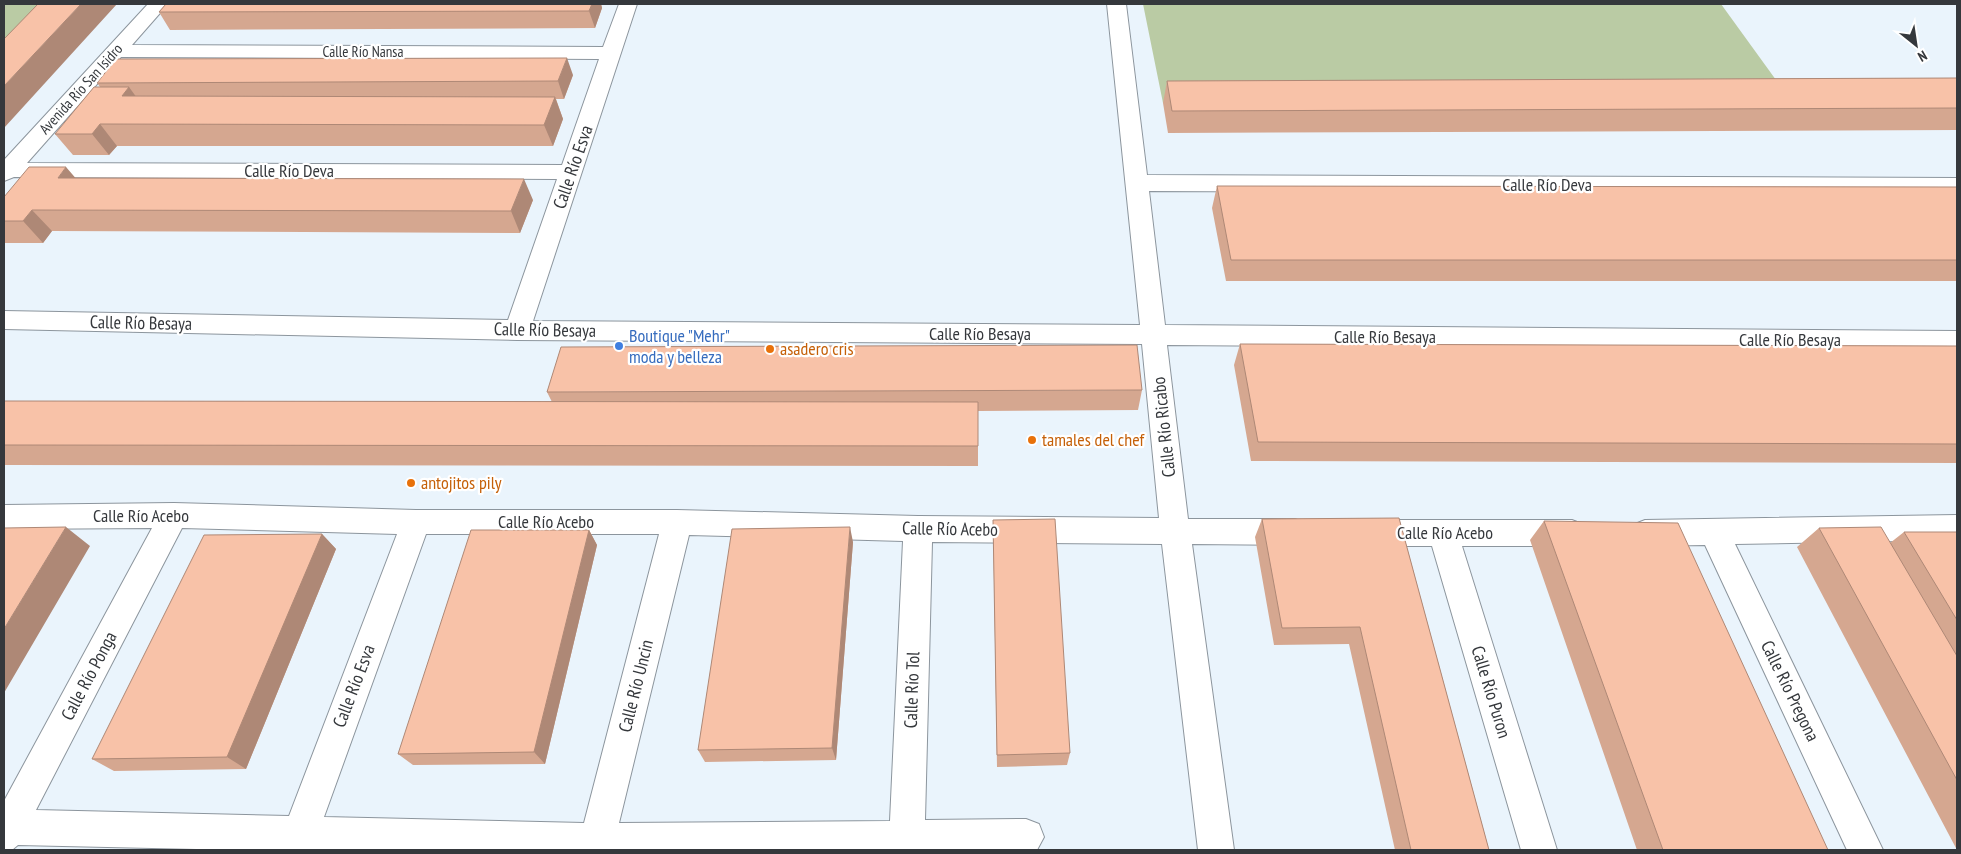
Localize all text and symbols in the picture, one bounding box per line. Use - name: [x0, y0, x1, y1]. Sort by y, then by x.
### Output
- north arrow: [1891, 20, 1941, 70]
- street label: Avenida Río San Isidro: [35, 39, 126, 138]
- street label: Calle Río Nansa: [323, 42, 403, 61]
- text: N: [1915, 47, 1930, 66]
- street label: Calle Río Esva: [547, 122, 598, 212]
- street label: Calle Río Deva: [244, 159, 334, 182]
- street label: Calle Río Deva: [1502, 173, 1592, 196]
- street label: Calle Río Besaya: [90, 310, 192, 335]
- street label: Calle Río Besaya: [494, 317, 596, 342]
- street label: Calle Río Besaya: [929, 322, 1031, 345]
- place label: Boutique "Mehr" moda y belleza: [629, 324, 730, 368]
- street label: Calle Río Besaya: [1334, 325, 1436, 348]
- street label: Calle Río Besaya: [1739, 328, 1841, 351]
- place label: asadero cris: [780, 337, 854, 360]
- marker: Boutique "Mehr" moda y belleza: [613, 340, 625, 352]
- marker: asadero cris: [764, 343, 776, 355]
- street label: Calle Río Ricabo: [1147, 376, 1180, 478]
- place label: tamales del chef: [1042, 428, 1146, 451]
- marker: tamales del chef: [1026, 434, 1038, 446]
- place label: antojitos pily: [421, 471, 502, 494]
- marker: antojitos pily: [405, 477, 417, 489]
- street label: Calle Río Acebo: [93, 504, 189, 527]
- street label: Calle Río Acebo: [498, 510, 594, 533]
- street label: Calle Río Acebo: [902, 516, 998, 541]
- street label: Calle Río Acebo: [1397, 521, 1493, 544]
- street label: Calle Río Ponga: [56, 627, 122, 724]
- street label: Calle Río Uncin: [613, 637, 658, 735]
- street label: Calle Río Pregona: [1756, 637, 1825, 745]
- street label: Calle Río Esva: [327, 641, 380, 731]
- street label: Calle Río Puron: [1467, 643, 1516, 741]
- street label: Calle Río Tol: [899, 650, 924, 729]

